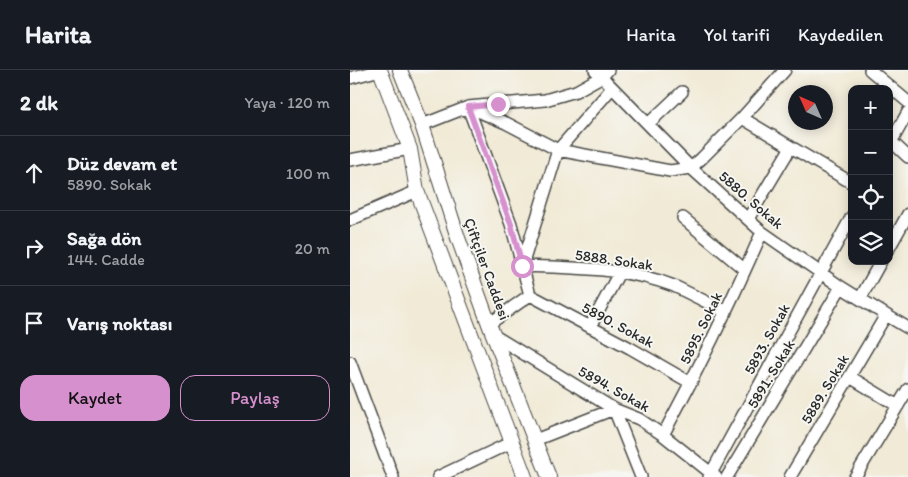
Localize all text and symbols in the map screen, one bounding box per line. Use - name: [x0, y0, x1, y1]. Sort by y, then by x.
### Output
- text: Harita: [25, 20, 91, 49]
- text: Harita: [626, 24, 676, 46]
- text: Yol tarifi: [704, 24, 770, 46]
- text: Kaydedilen: [798, 24, 883, 46]
- north arrow: [788, 85, 833, 130]
- map controls: [848, 85, 893, 265]
- button: +: [848, 85, 893, 130]
- text: 2 dk: [20, 90, 58, 115]
- text: Yaya · 120 m: [245, 93, 330, 112]
- route end: [487, 93, 510, 116]
- button: −: [848, 130, 893, 175]
- text: Düz devam et: [67, 152, 177, 175]
- icon: ahead: [20, 159, 48, 187]
- text: 100 m: [286, 164, 330, 183]
- street label: 5880. Sokak: [715, 167, 787, 233]
- text: 5890. Sokak: [67, 175, 151, 194]
- button: locate: [848, 175, 893, 220]
- street label: Çiftçiler Caddesi: [460, 215, 514, 323]
- button: layers: [848, 220, 893, 265]
- text: Sağa dön: [67, 227, 141, 250]
- icon: right: [20, 234, 48, 262]
- text: 20 m: [295, 239, 330, 258]
- street label: 5888. Sokak: [574, 246, 654, 274]
- text: 144. Cadde: [67, 250, 145, 269]
- route start: [511, 255, 534, 278]
- street label: 5895. Sokak: [676, 289, 726, 367]
- street label: 5890. Sokak: [579, 298, 657, 352]
- street label: 5893. Sokak: [740, 300, 794, 378]
- icon: arrive: [20, 309, 48, 337]
- text: Varış noktası: [67, 312, 172, 335]
- street label: 5891. Sokak: [743, 336, 799, 412]
- street label: 5889. Sokak: [797, 351, 853, 427]
- street label: 5894. Sokak: [575, 362, 653, 416]
- button: Kaydet: [20, 375, 170, 421]
- button: Paylaş: [180, 375, 330, 421]

